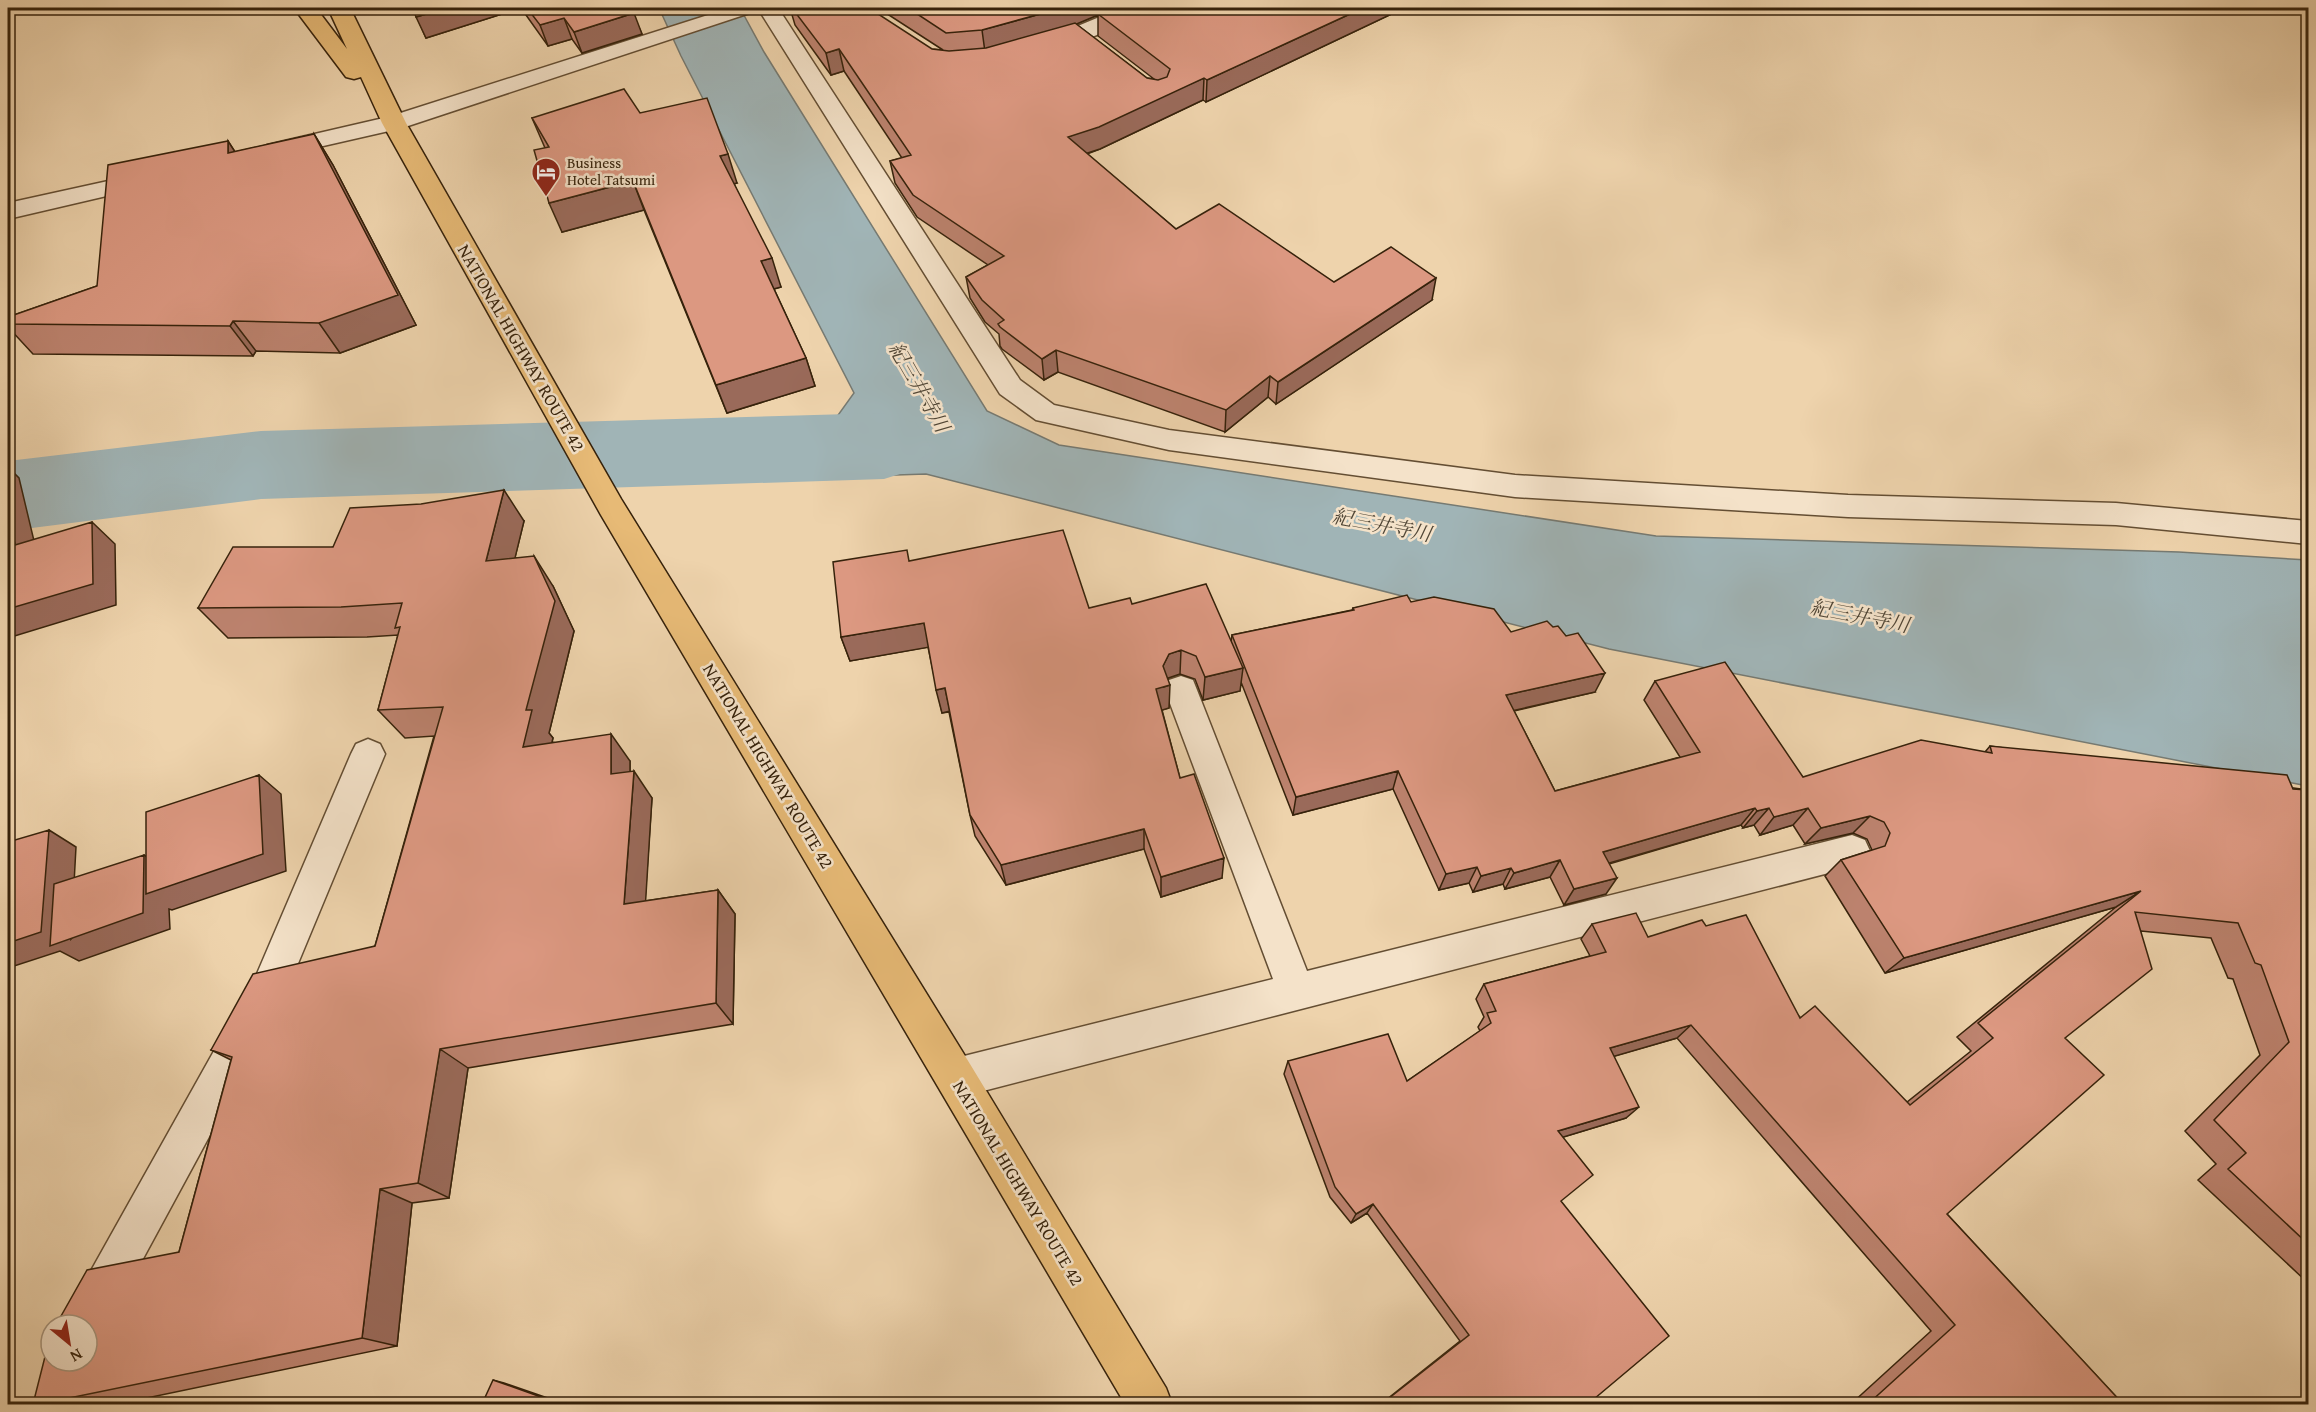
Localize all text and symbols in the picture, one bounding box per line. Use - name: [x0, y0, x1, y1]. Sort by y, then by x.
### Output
- place label: Business Hotel Tatsumi: [567, 152, 655, 190]
- hotel icon: Business Hotel Tatsumi: [530, 156, 562, 198]
- street label: NATIONAL HIGHWAY ROUTE 42: [451, 239, 592, 456]
- water label: 紀三井寺川: [882, 336, 958, 439]
- water label: 紀三井寺川: [1330, 501, 1436, 549]
- water label: 紀三井寺川: [1808, 592, 1914, 640]
- street label: NATIONAL HIGHWAY ROUTE 42: [696, 658, 841, 874]
- street label: NATIONAL HIGHWAY ROUTE 42: [946, 1075, 1091, 1291]
- north arrow: [39, 1313, 99, 1373]
- text: N: [66, 1343, 87, 1369]

